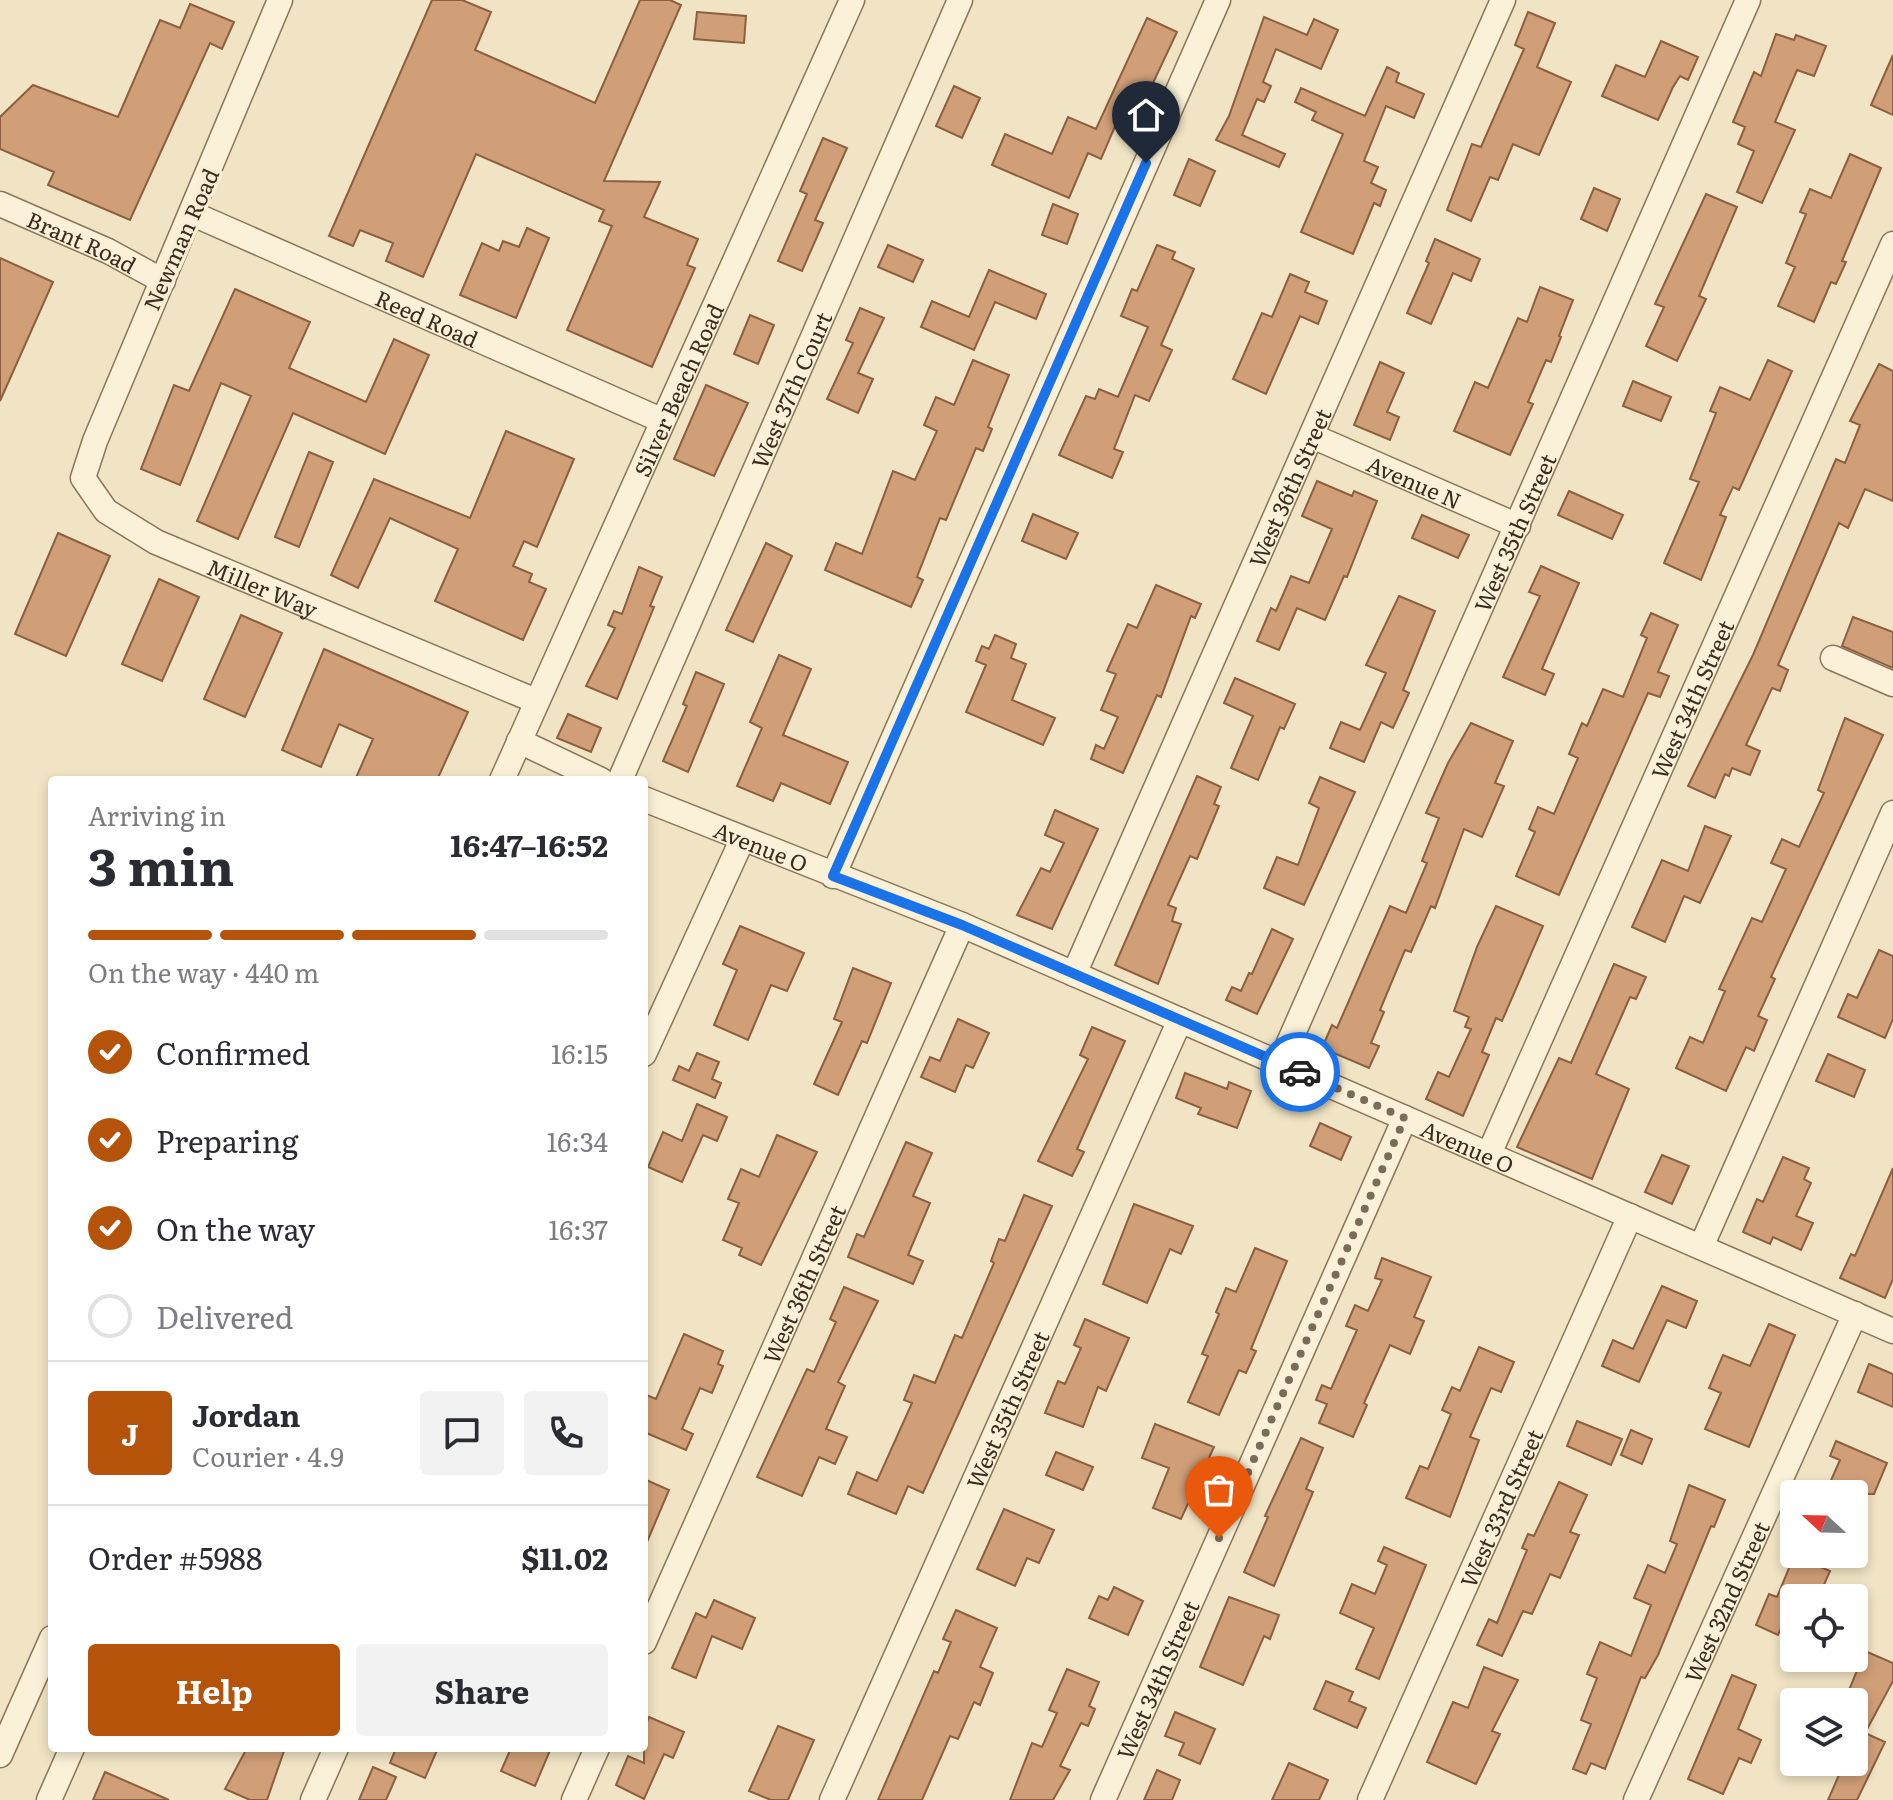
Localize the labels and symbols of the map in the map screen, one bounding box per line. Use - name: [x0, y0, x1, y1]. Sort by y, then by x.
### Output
- pin: [1112, 81, 1180, 163]
- street label: Newman Road: [134, 163, 226, 315]
- street label: Brant Road: [22, 201, 143, 280]
- street label: Reed Road: [371, 280, 484, 354]
- street label: Silver Beach Road: [624, 298, 730, 481]
- street label: West 37th Court: [742, 306, 839, 473]
- street label: West 36th Street: [1239, 402, 1338, 572]
- street label: Avenue N: [1362, 446, 1467, 516]
- street label: West 35th Street: [1464, 448, 1563, 617]
- street label: Miller Way: [203, 549, 323, 625]
- street label: West 34th Street: [1641, 614, 1741, 784]
- street label: Avenue O: [709, 812, 813, 879]
- courier: [1260, 1032, 1340, 1112]
- street label: Avenue O: [1416, 1111, 1520, 1180]
- street label: West 36th Street: [753, 1199, 853, 1368]
- street label: West 35th Street: [957, 1325, 1056, 1493]
- street label: West 33rd Street: [1450, 1423, 1550, 1592]
- pin: [1185, 1456, 1253, 1538]
- north arrow: [1780, 1480, 1868, 1568]
- street label: West 32nd Street: [1675, 1515, 1776, 1687]
- street label: West 34th Street: [1107, 1594, 1206, 1764]

